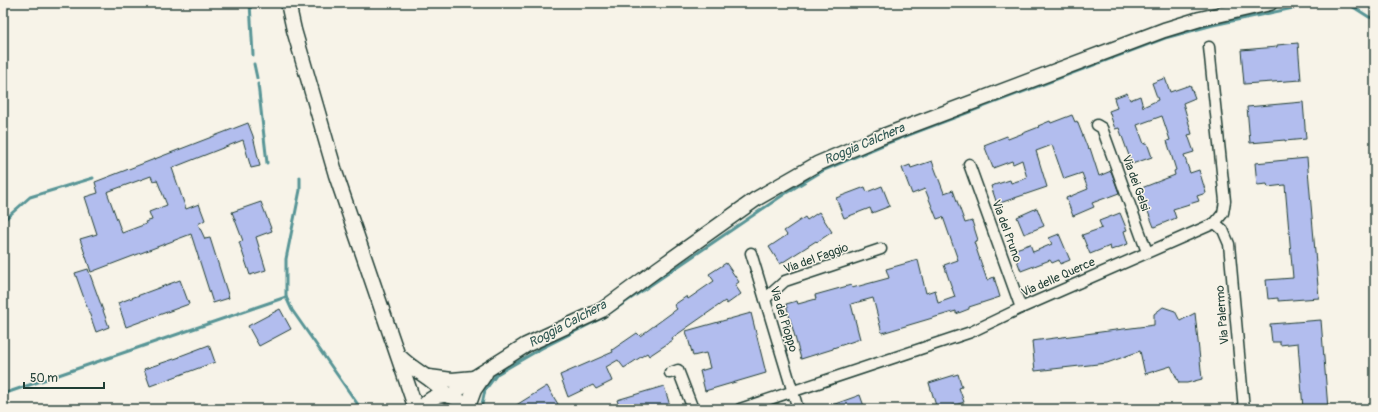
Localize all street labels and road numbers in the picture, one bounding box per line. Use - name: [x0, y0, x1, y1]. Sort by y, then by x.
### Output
- street label: Via dei Gelsi: [1118, 153, 1153, 213]
- street label: Via del Pruno: [988, 198, 1025, 265]
- street label: Via del Faggio: [782, 240, 851, 277]
- street label: Via delle Querce: [1019, 254, 1098, 300]
- street label: Via del Pioppo: [766, 284, 801, 354]
- street label: Via Palermo: [1212, 284, 1233, 345]

